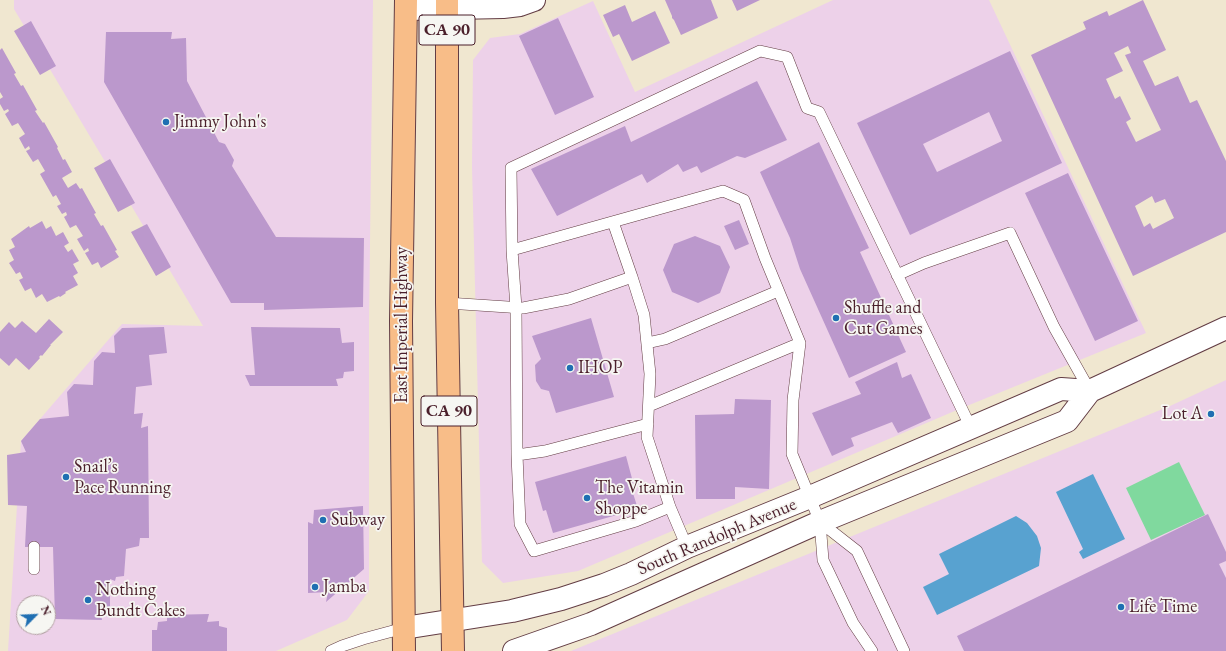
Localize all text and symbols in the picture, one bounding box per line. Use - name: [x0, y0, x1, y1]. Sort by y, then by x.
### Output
- road number: CA 90: [419, 15, 475, 45]
- place label: Jimmy John's: [174, 111, 266, 133]
- marker: Jimmy John's: [161, 117, 171, 127]
- street label: East Imperial Highway: [391, 247, 413, 403]
- place label: Shuffle and Cut Games: [844, 297, 923, 340]
- marker: Shuffle and Cut Games: [831, 313, 841, 323]
- place label: IHOP: [578, 357, 622, 379]
- marker: IHOP: [565, 363, 575, 373]
- road number: CA 90: [421, 396, 477, 426]
- place label: Lot A: [1162, 403, 1203, 425]
- marker: Lot A: [1206, 409, 1216, 419]
- place label: Snail’s Pace Running: [74, 456, 171, 498]
- marker: Snail’s Pace Running: [61, 472, 71, 482]
- place label: The Vitamin Shoppe: [595, 477, 684, 520]
- marker: The Vitamin Shoppe: [582, 493, 592, 503]
- street label: South Randolph Avenue: [634, 494, 800, 580]
- place label: Subway: [331, 509, 385, 531]
- marker: Subway: [318, 515, 328, 525]
- place label: Jamba: [323, 576, 366, 598]
- place label: Nothing Bundt Cakes: [96, 579, 185, 622]
- marker: Jamba: [310, 582, 320, 592]
- north arrow: [16, 595, 56, 635]
- marker: Nothing Bundt Cakes: [83, 595, 93, 605]
- place label: Life Time: [1129, 596, 1197, 618]
- marker: Life Time: [1116, 602, 1126, 612]
- text: N: [38, 604, 54, 617]

